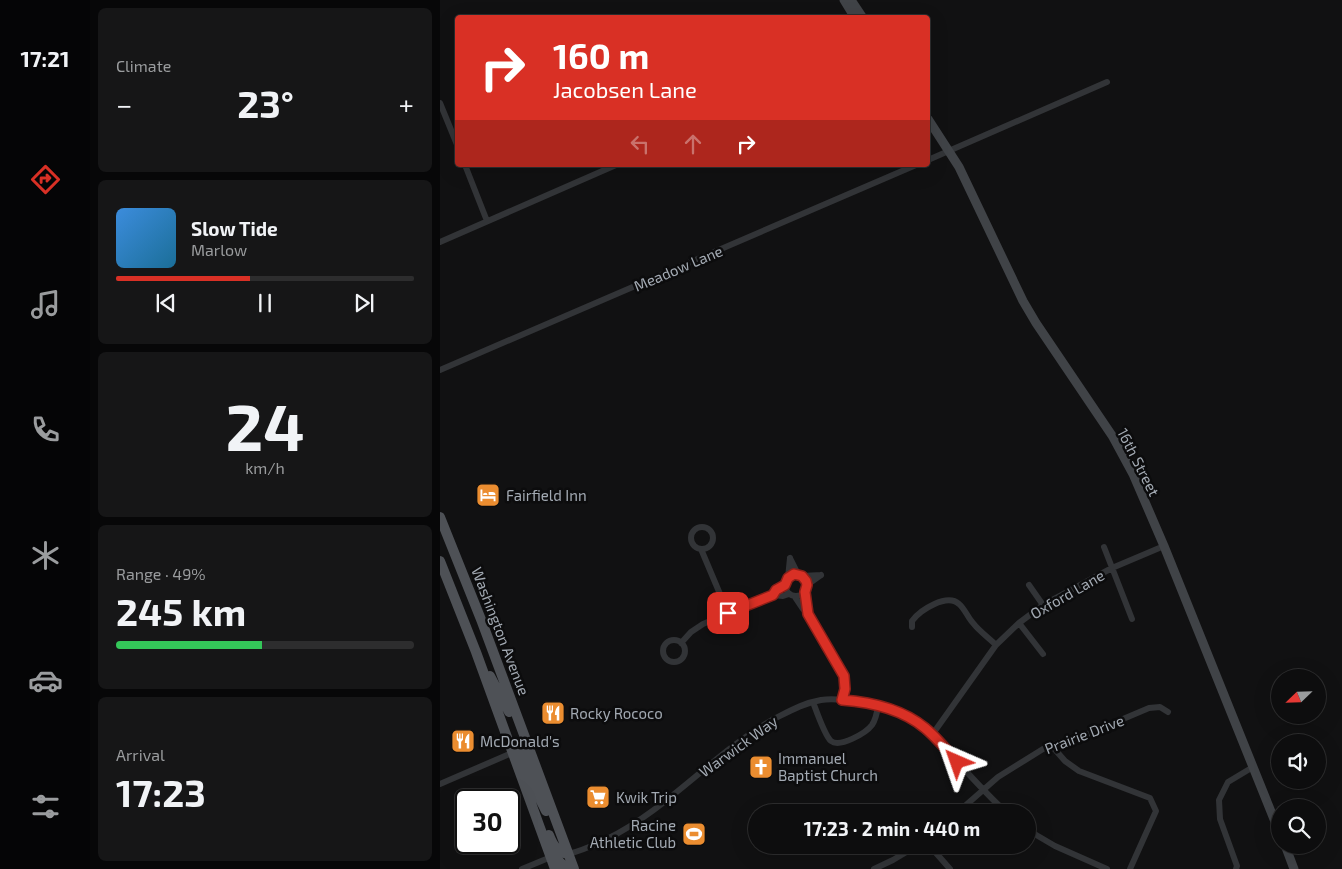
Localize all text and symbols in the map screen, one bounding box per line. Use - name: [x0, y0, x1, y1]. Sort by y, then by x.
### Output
- text: 160 m: [553, 34, 649, 76]
- icon: right: [470, 35, 535, 100]
- text: 17:21: [20, 45, 70, 71]
- text: Climate: [116, 56, 171, 75]
- text: Jacobsen Lane: [553, 76, 697, 102]
- text: 23°: [237, 80, 294, 126]
- text: −: [116, 87, 132, 121]
- text: +: [399, 87, 414, 121]
- icon: left: [626, 130, 654, 158]
- icon: ahead: [679, 130, 707, 158]
- icon: right: [732, 130, 760, 158]
- icon: directions: [28, 162, 63, 197]
- text: Slow Tide: [191, 217, 278, 240]
- text: Marlow: [191, 240, 247, 259]
- street label: Meadow Lane: [631, 241, 725, 295]
- icon: music: [28, 287, 63, 322]
- icon: previous: [152, 289, 180, 317]
- icon: pause: [251, 289, 279, 317]
- icon: next: [350, 289, 378, 317]
- text: 24: [225, 386, 305, 464]
- icon: phone: [28, 412, 63, 447]
- street label: 16th Street: [1114, 425, 1164, 499]
- text: km/h: [245, 458, 285, 477]
- hotel icon: Fairfield Inn: [475, 482, 501, 508]
- place label: Fairfield Inn: [506, 486, 587, 504]
- icon: climate: [28, 538, 63, 573]
- text: Range · 49%: [116, 564, 206, 583]
- street label: Washington Avenue: [468, 564, 534, 698]
- street label: Oxford Lane: [1027, 566, 1107, 622]
- text: 245 km: [116, 588, 246, 634]
- pin: [707, 592, 749, 634]
- icon: arrive: [714, 599, 742, 627]
- icon: car: [28, 663, 63, 698]
- north arrow: [1271, 669, 1326, 724]
- map controls: [1271, 669, 1326, 854]
- restaurant icon: Rocky Rococo: [540, 700, 566, 726]
- place label: Rocky Rococo: [570, 704, 663, 722]
- street label: Warwick Way: [695, 711, 781, 780]
- street label: Prairie Drive: [1042, 711, 1126, 757]
- restaurant icon: McDonald's: [450, 728, 476, 754]
- place label: McDonald's: [480, 732, 560, 750]
- button: sound: [1271, 734, 1326, 789]
- position arrow: [930, 735, 982, 787]
- text: Arrival: [116, 745, 165, 764]
- place label: Immanuel Baptist Church: [778, 749, 878, 784]
- church icon: Immanuel Baptist Church: [748, 754, 774, 780]
- text: 17:23: [116, 769, 206, 815]
- supermarket icon: Kwik Trip: [585, 784, 611, 810]
- place label: Kwik Trip: [616, 788, 677, 806]
- icon: filters: [28, 789, 63, 824]
- speed limit sign: 30: [455, 789, 520, 854]
- button: search: [1271, 799, 1326, 854]
- place label: Racine Athletic Club: [590, 816, 676, 851]
- text: 17:23 · 2 min · 440 m: [804, 817, 980, 840]
- sports icon: Racine Athletic Club: [681, 821, 707, 847]

